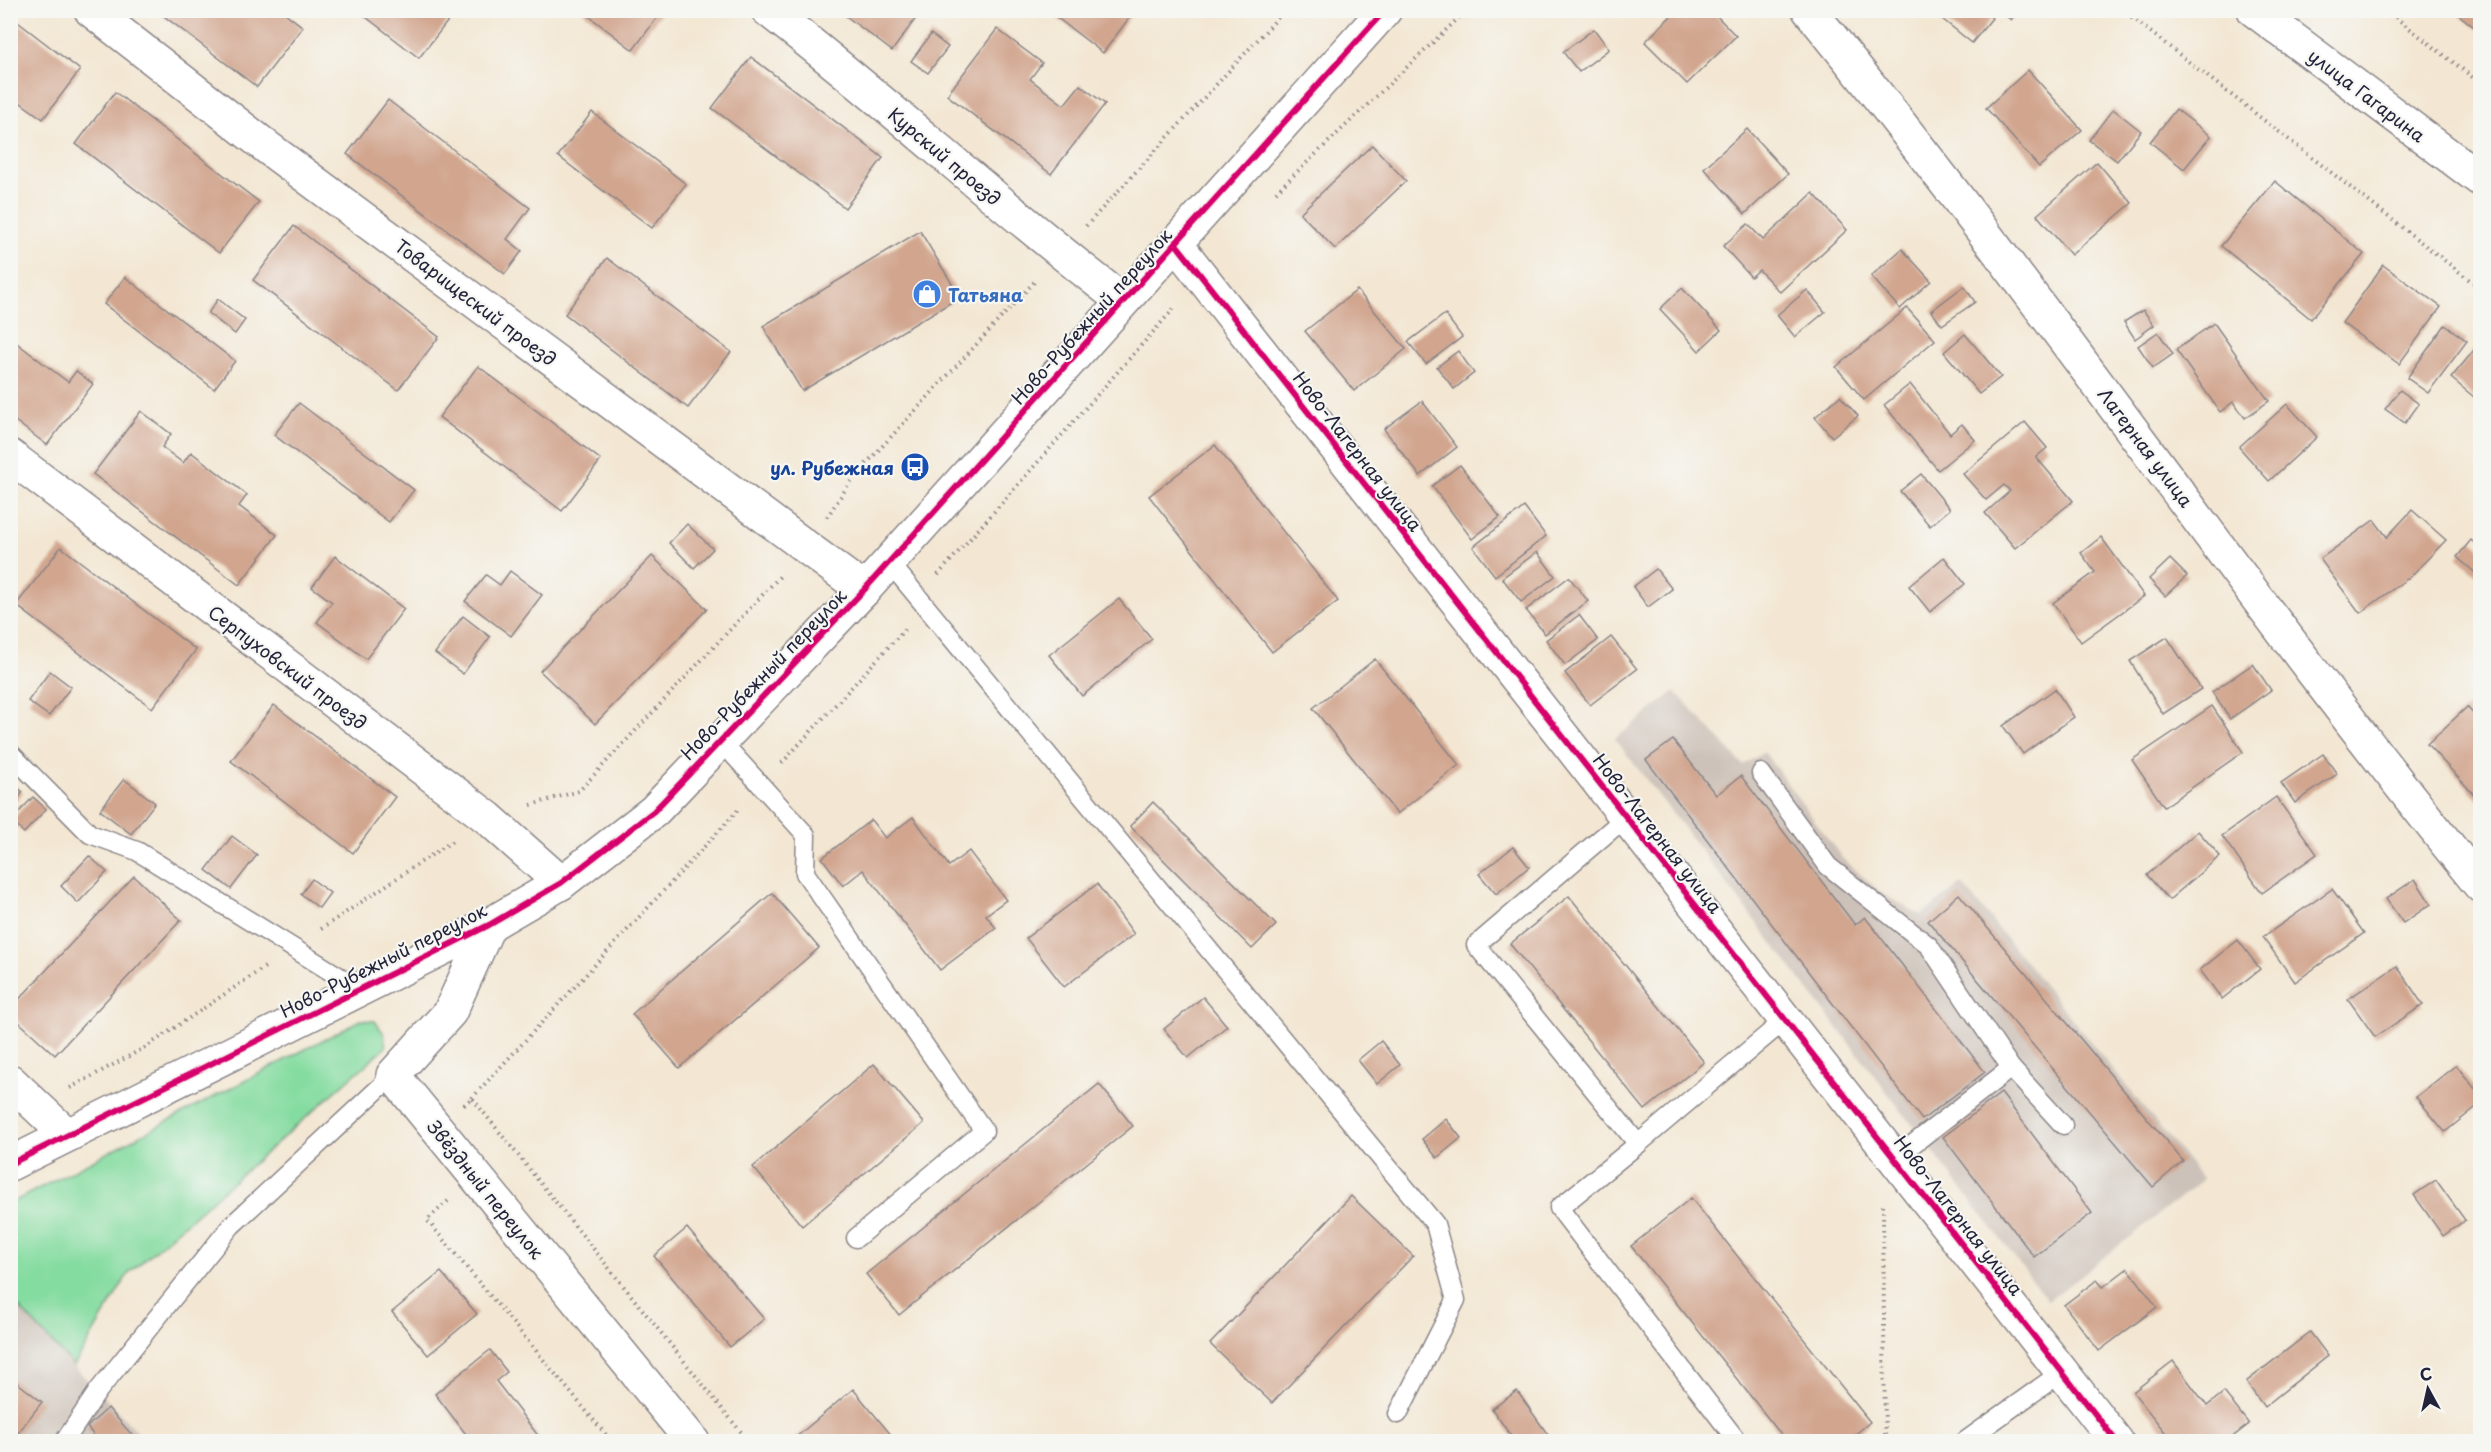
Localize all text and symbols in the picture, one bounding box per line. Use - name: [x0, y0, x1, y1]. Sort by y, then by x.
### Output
- street label: улица Гагарина: [2303, 42, 2432, 148]
- street label: Курский проезд: [883, 101, 1007, 211]
- street label: Ново-Рубежный переулок: [1004, 222, 1178, 410]
- street label: Товарищеский проезд: [390, 232, 562, 372]
- shop icon: Татьяна: [911, 278, 943, 310]
- place label: Татьяна: [948, 281, 1023, 308]
- street label: Ново-Лагерная улица: [1287, 365, 1429, 537]
- street label: Лагерная улица: [2092, 382, 2200, 513]
- bus stop icon: ул. Рубежная: [899, 451, 931, 483]
- place label: ул. Рубежная: [770, 454, 894, 481]
- street label: Ново-Рубежный переулок: [674, 582, 852, 766]
- street label: Серпуховский проезд: [203, 598, 373, 736]
- street label: Ново-Лагерная улица: [1587, 747, 1729, 919]
- street label: Ново-Рубежный переулок: [275, 896, 491, 1024]
- street label: Звёздный переулок: [421, 1114, 551, 1265]
- street label: Ново-Лагерная улица: [1888, 1129, 2030, 1301]
- north arrow: [2398, 1359, 2458, 1419]
- text: С: [2418, 1360, 2433, 1386]

